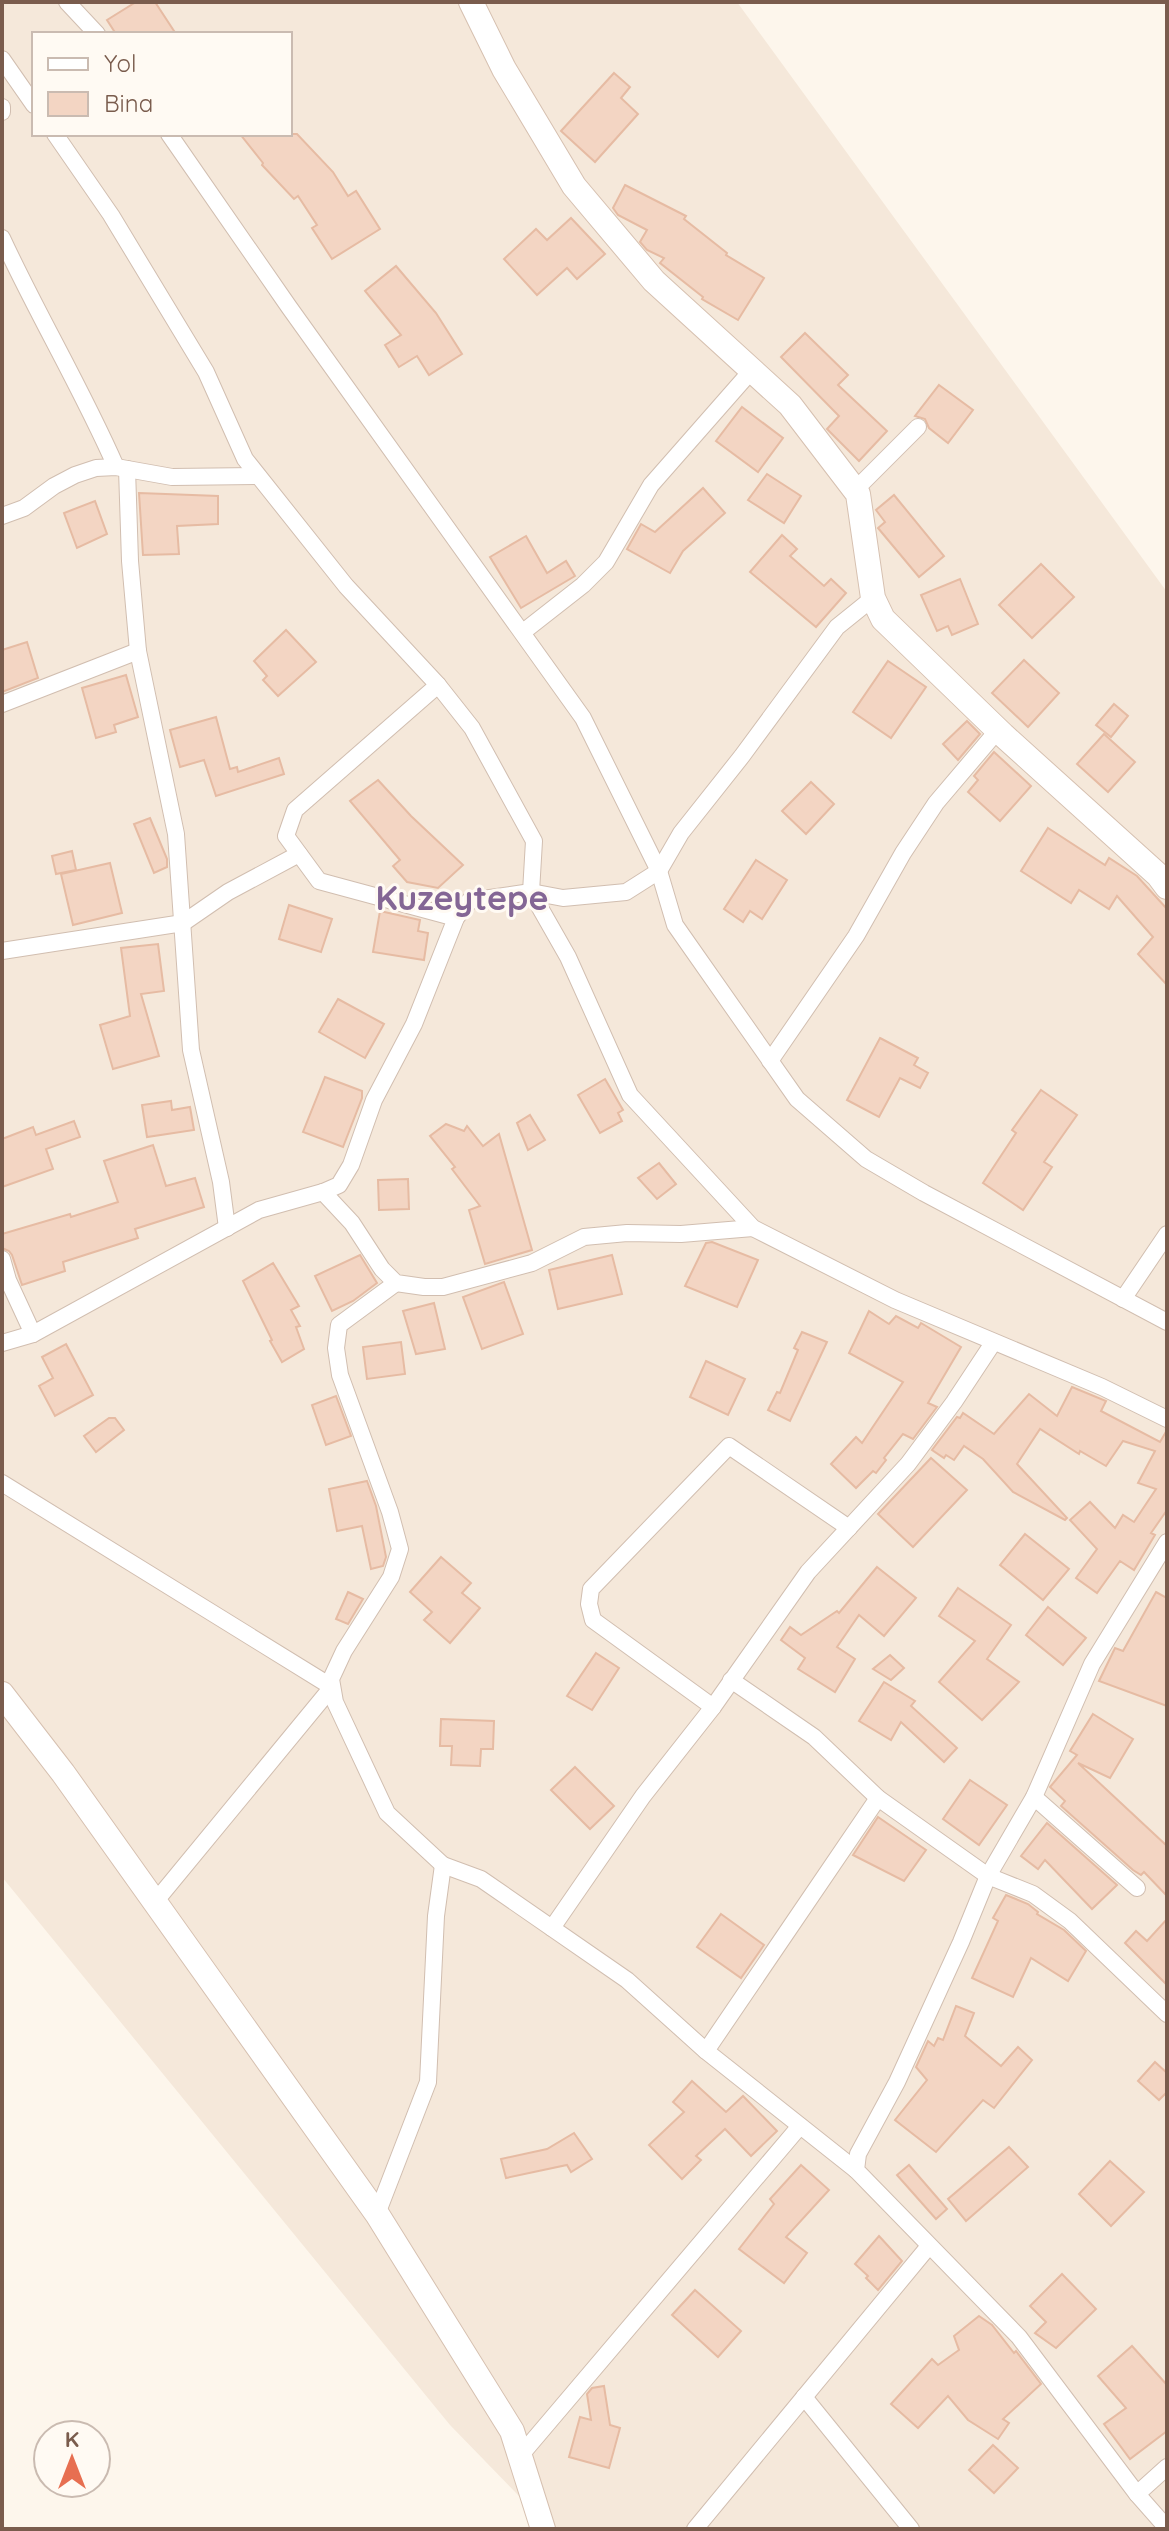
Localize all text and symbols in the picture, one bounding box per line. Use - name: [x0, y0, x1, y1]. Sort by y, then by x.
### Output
- legend: [32, 32, 292, 136]
- text: Yol: [104, 48, 136, 78]
- text: Bina: [104, 88, 153, 118]
- district label: Kuzeytepe: [376, 876, 549, 919]
- north arrow: [32, 2419, 112, 2499]
- text: K: [65, 2425, 79, 2453]

